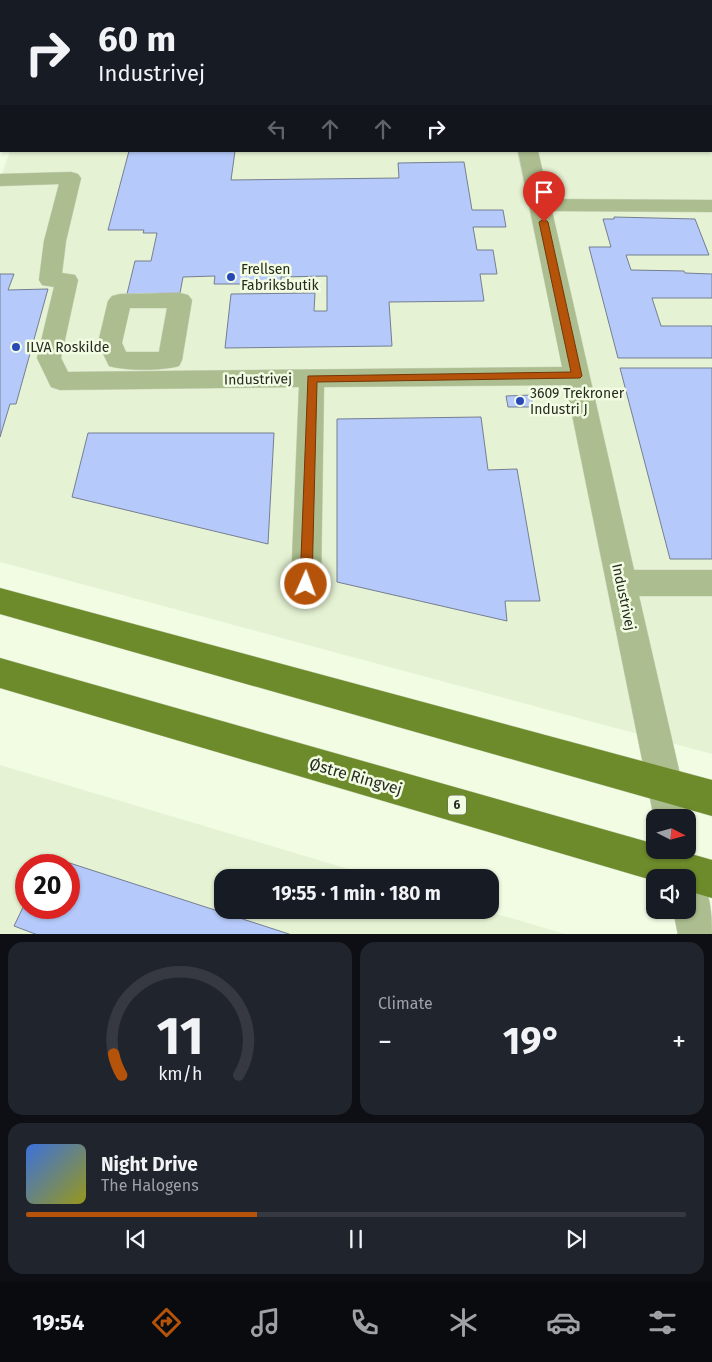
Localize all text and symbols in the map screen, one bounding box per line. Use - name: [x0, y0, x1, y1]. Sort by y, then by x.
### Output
- text: 60 m: [98, 18, 176, 60]
- icon: right: [15, 20, 80, 85]
- text: Industrivej: [98, 60, 205, 87]
- icon: left: [263, 115, 291, 143]
- icon: ahead: [316, 115, 344, 143]
- icon: ahead: [369, 115, 397, 143]
- icon: right: [422, 115, 450, 143]
- pin: [523, 171, 565, 222]
- icon: arrive: [530, 178, 558, 206]
- place label: Frellsen Fabriksbutik: [241, 261, 319, 294]
- marker: Frellsen Fabriksbutik: [225, 271, 237, 283]
- place label: ILVA Roskilde: [26, 339, 109, 356]
- marker: ILVA Roskilde: [10, 341, 22, 353]
- street label: Industrivej: [224, 370, 292, 389]
- place label: 3609 Trekroner Industri J: [530, 385, 625, 418]
- marker: 3609 Trekroner Industri J: [514, 395, 526, 407]
- position arrow: [279, 557, 331, 609]
- street label: Industrivej: [608, 562, 639, 632]
- street label: Østre Ringvej: [307, 754, 405, 799]
- road number: 6: [448, 796, 466, 814]
- north arrow: [646, 809, 696, 859]
- map controls: [646, 809, 696, 919]
- speed limit sign: 20: [15, 854, 80, 919]
- button: sound: [646, 869, 696, 919]
- text: 19:55 · 1 min · 180 m: [272, 882, 441, 905]
- text: Climate: [378, 994, 433, 1013]
- text: 11: [156, 1005, 204, 1068]
- text: 19°: [503, 1018, 561, 1064]
- text: −: [378, 1025, 392, 1058]
- text: +: [672, 1025, 686, 1058]
- text: km/h: [158, 1063, 202, 1085]
- text: Night Drive: [101, 1153, 198, 1176]
- text: The Halogens: [101, 1176, 199, 1195]
- icon: previous: [122, 1225, 150, 1253]
- icon: pause: [342, 1225, 370, 1253]
- icon: next: [562, 1225, 590, 1253]
- icon: directions: [149, 1305, 184, 1340]
- icon: music: [248, 1305, 283, 1340]
- icon: phone: [347, 1305, 382, 1340]
- icon: climate: [446, 1305, 481, 1340]
- icon: car: [546, 1305, 581, 1340]
- icon: filters: [645, 1305, 680, 1340]
- text: 19:54: [32, 1309, 84, 1336]

